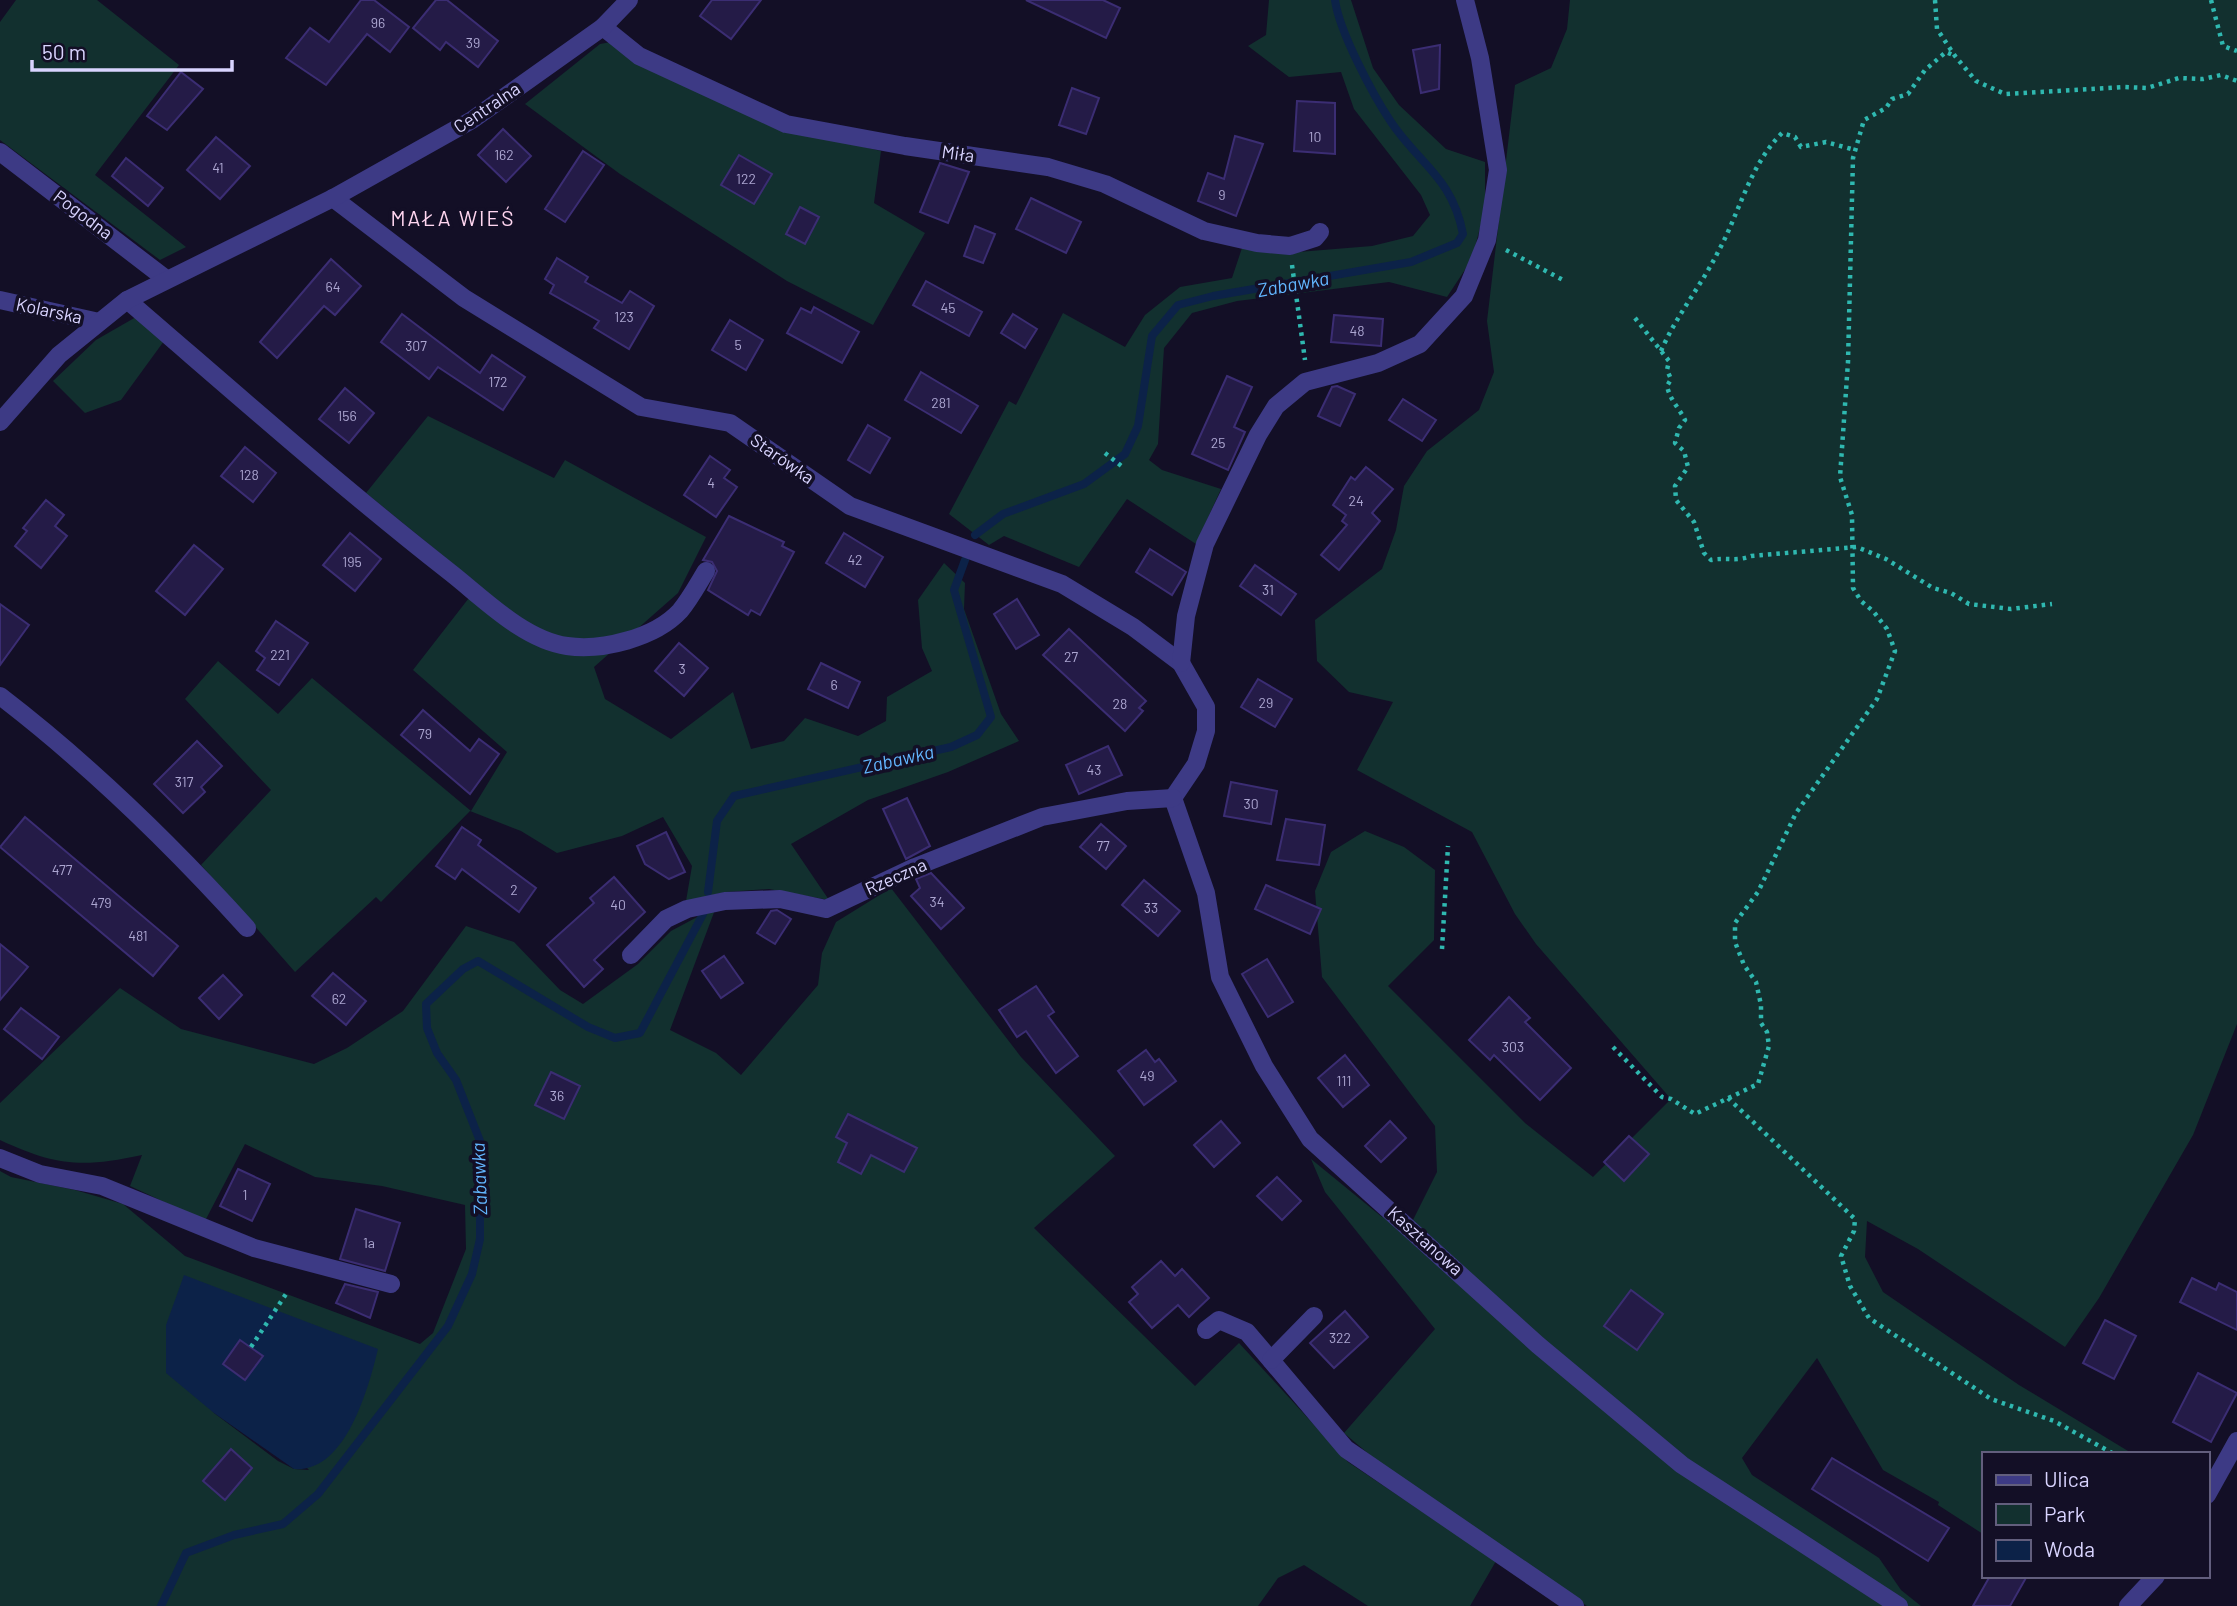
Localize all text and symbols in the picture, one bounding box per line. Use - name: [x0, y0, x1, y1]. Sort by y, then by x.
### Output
- house number: 96: [371, 14, 385, 31]
- scale bar: [32, 28, 231, 72]
- house number: 39: [466, 34, 480, 51]
- text: 50 m: [42, 39, 86, 64]
- street label: Centralna: [449, 77, 524, 137]
- house number: 10: [1309, 128, 1321, 145]
- street label: Miła: [940, 140, 976, 166]
- house number: 162: [494, 146, 514, 163]
- house number: 41: [212, 159, 224, 176]
- house number: 122: [736, 170, 756, 187]
- street label: Pogodna: [50, 185, 118, 244]
- house number: 9: [1218, 186, 1226, 203]
- district label: MAŁA WIEŚ: [390, 205, 516, 230]
- water label: Zabawka: [1255, 266, 1331, 301]
- house number: 64: [326, 278, 340, 295]
- street label: Kolarska: [14, 292, 84, 328]
- house number: 45: [941, 299, 955, 316]
- house number: 123: [614, 308, 634, 325]
- house number: 48: [1349, 322, 1365, 339]
- house number: 5: [734, 336, 742, 353]
- house number: 307: [405, 337, 427, 354]
- house number: 172: [488, 373, 508, 390]
- house number: 281: [931, 394, 951, 411]
- house number: 156: [337, 407, 357, 424]
- street label: Starówka: [746, 428, 819, 488]
- house number: 25: [1211, 434, 1225, 451]
- house number: 128: [239, 466, 259, 483]
- house number: 4: [707, 474, 715, 491]
- house number: 24: [1348, 492, 1364, 509]
- house number: 42: [847, 551, 863, 568]
- house number: 195: [342, 553, 362, 570]
- house number: 31: [1262, 581, 1274, 598]
- house number: 221: [270, 646, 290, 663]
- house number: 27: [1064, 648, 1078, 665]
- house number: 3: [678, 660, 686, 677]
- house number: 6: [830, 676, 838, 693]
- house number: 29: [1259, 694, 1273, 711]
- house number: 28: [1113, 695, 1127, 712]
- house number: 79: [418, 725, 432, 742]
- water label: Zabawka: [860, 739, 936, 778]
- house number: 43: [1087, 761, 1101, 778]
- house number: 317: [175, 773, 194, 790]
- house number: 30: [1243, 795, 1259, 812]
- house number: 77: [1096, 837, 1110, 854]
- street label: Rzeczna: [861, 853, 930, 899]
- house number: 477: [52, 861, 73, 878]
- house number: 2: [510, 881, 518, 898]
- house number: 34: [930, 893, 944, 910]
- house number: 479: [90, 894, 112, 911]
- house number: 40: [610, 896, 626, 913]
- house number: 33: [1144, 899, 1158, 916]
- house number: 481: [128, 927, 148, 944]
- house number: 62: [332, 990, 346, 1007]
- house number: 303: [1502, 1038, 1524, 1055]
- house number: 49: [1139, 1067, 1155, 1084]
- house number: 111: [1337, 1072, 1351, 1089]
- house number: 36: [550, 1087, 564, 1104]
- water label: Zabawka: [466, 1142, 491, 1216]
- house number: 1: [243, 1186, 247, 1203]
- street label: Kasztanowa: [1384, 1201, 1468, 1280]
- house number: 1a: [363, 1234, 375, 1251]
- house number: 322: [1329, 1329, 1351, 1346]
- legend: [1982, 1452, 2209, 1578]
- text: Ulica: [2044, 1466, 2089, 1491]
- text: Park: [2044, 1501, 2085, 1526]
- text: Woda: [2044, 1536, 2095, 1561]

